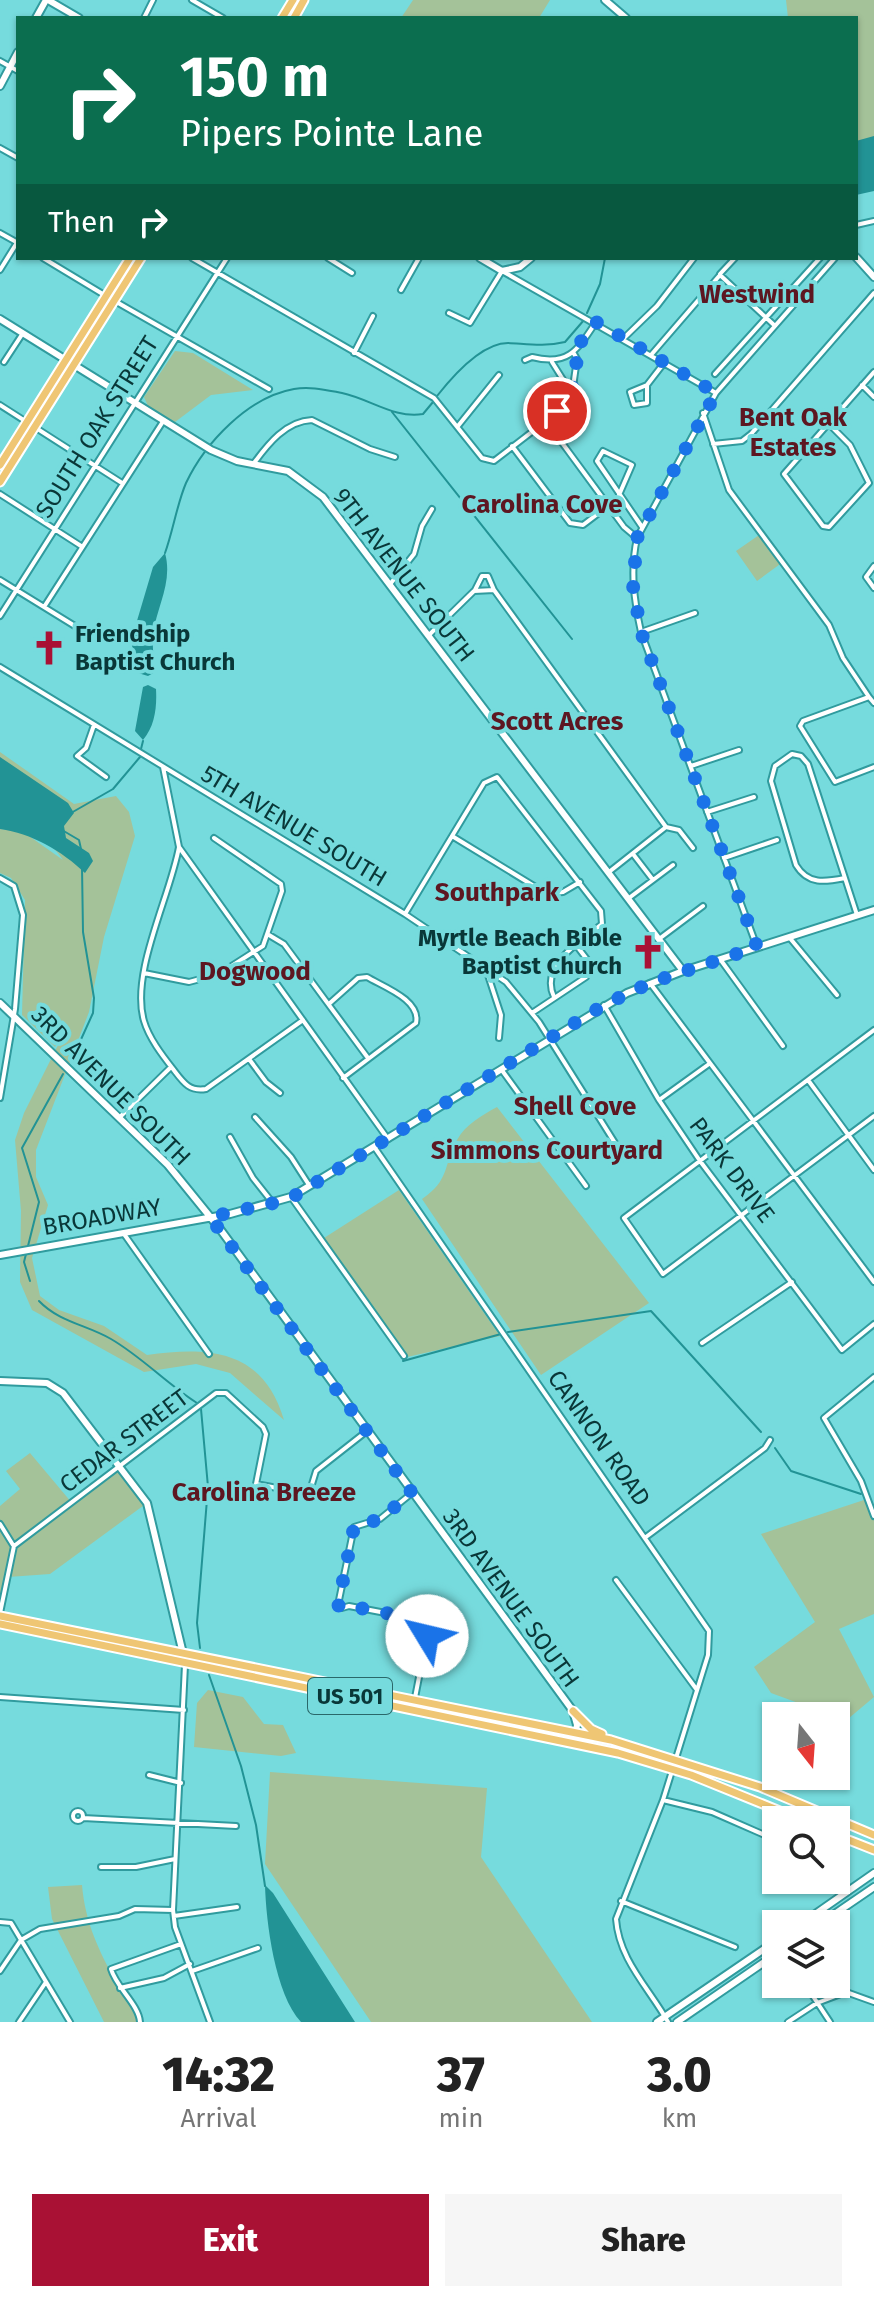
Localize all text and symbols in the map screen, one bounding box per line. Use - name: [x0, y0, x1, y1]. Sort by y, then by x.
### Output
- text: 150 m: [180, 44, 329, 111]
- icon: right: [48, 48, 152, 152]
- text: Pipers Pointe Lane: [180, 112, 483, 156]
- icon: right: [131, 200, 175, 244]
- text: Then: [48, 204, 115, 240]
- district label: Westwind: [699, 279, 815, 310]
- street label: SOUTH OAK STREET: [30, 331, 165, 523]
- pin: [523, 377, 591, 445]
- icon: arrive: [535, 389, 579, 433]
- district label: Bent Oak Estates: [739, 402, 848, 463]
- street label: 9TH AVENUE SOUTH: [328, 483, 480, 667]
- district label: Carolina Cove: [461, 489, 623, 520]
- place label: Friendship Baptist Church: [75, 620, 235, 676]
- church icon: Friendship Baptist Church: [30, 629, 68, 667]
- district label: Scott Acres: [491, 706, 624, 737]
- street label: 5TH AVENUE SOUTH: [196, 760, 392, 892]
- district label: Southpark: [435, 877, 560, 908]
- place label: Myrtle Beach Bible Baptist Church: [418, 924, 622, 980]
- church icon: Myrtle Beach Bible Baptist Church: [629, 933, 667, 971]
- district label: Dogwood: [199, 956, 311, 987]
- street label: 3RD AVENUE SOUTH: [26, 1001, 196, 1171]
- district label: Shell Cove: [514, 1091, 636, 1122]
- street label: PARK DRIVE: [683, 1112, 781, 1228]
- district label: Simmons Courtyard: [431, 1135, 663, 1166]
- street label: BROADWAY: [40, 1193, 164, 1241]
- street label: CANNON ROAD: [542, 1365, 656, 1511]
- street label: CEDAR STREET: [54, 1383, 194, 1498]
- district label: Carolina Breeze: [172, 1477, 356, 1508]
- street label: 3RD AVENUE SOUTH: [437, 1503, 585, 1693]
- position arrow: [385, 1594, 469, 1678]
- road number: US 501: [308, 1678, 392, 1714]
- north arrow: [762, 1702, 850, 1790]
- map controls: [762, 1702, 850, 1998]
- button: search: [762, 1806, 850, 1894]
- button: layers: [762, 1910, 850, 1998]
- text: 14:32: [162, 2046, 275, 2104]
- text: 37: [437, 2046, 485, 2104]
- text: 3.0: [647, 2046, 712, 2104]
- text: Arrival: [180, 2103, 257, 2134]
- text: min: [439, 2103, 483, 2134]
- text: km: [662, 2103, 697, 2134]
- button: Exit: [32, 2194, 429, 2286]
- button: Share: [445, 2194, 842, 2286]

